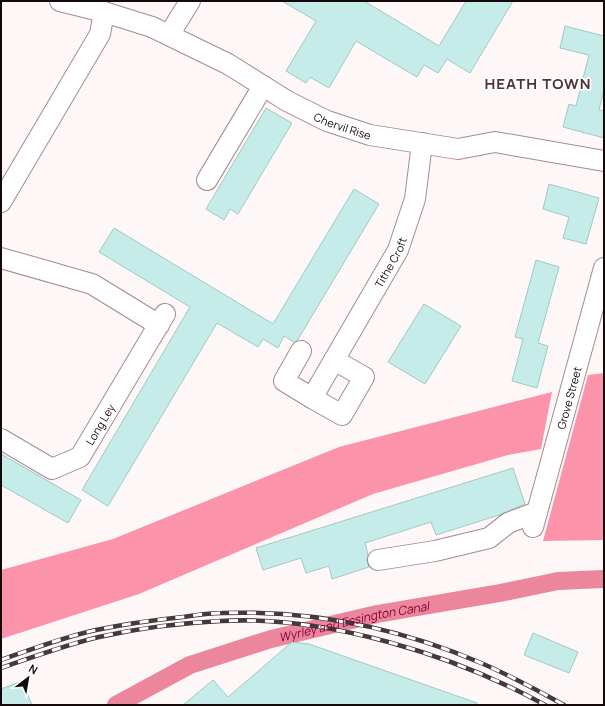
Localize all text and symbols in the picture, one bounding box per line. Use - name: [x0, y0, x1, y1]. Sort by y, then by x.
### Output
- district label: HEATH TOWN: [485, 73, 591, 94]
- street label: Chervil Rise: [312, 108, 374, 143]
- street label: Tithe Croft: [370, 235, 409, 290]
- street label: Grove Street: [553, 365, 584, 431]
- street label: Long Ley: [82, 401, 118, 447]
- water label: Wyrley and Essington Canal: [277, 596, 432, 645]
- north arrow: [8, 658, 48, 698]
- text: N: [26, 661, 41, 678]

